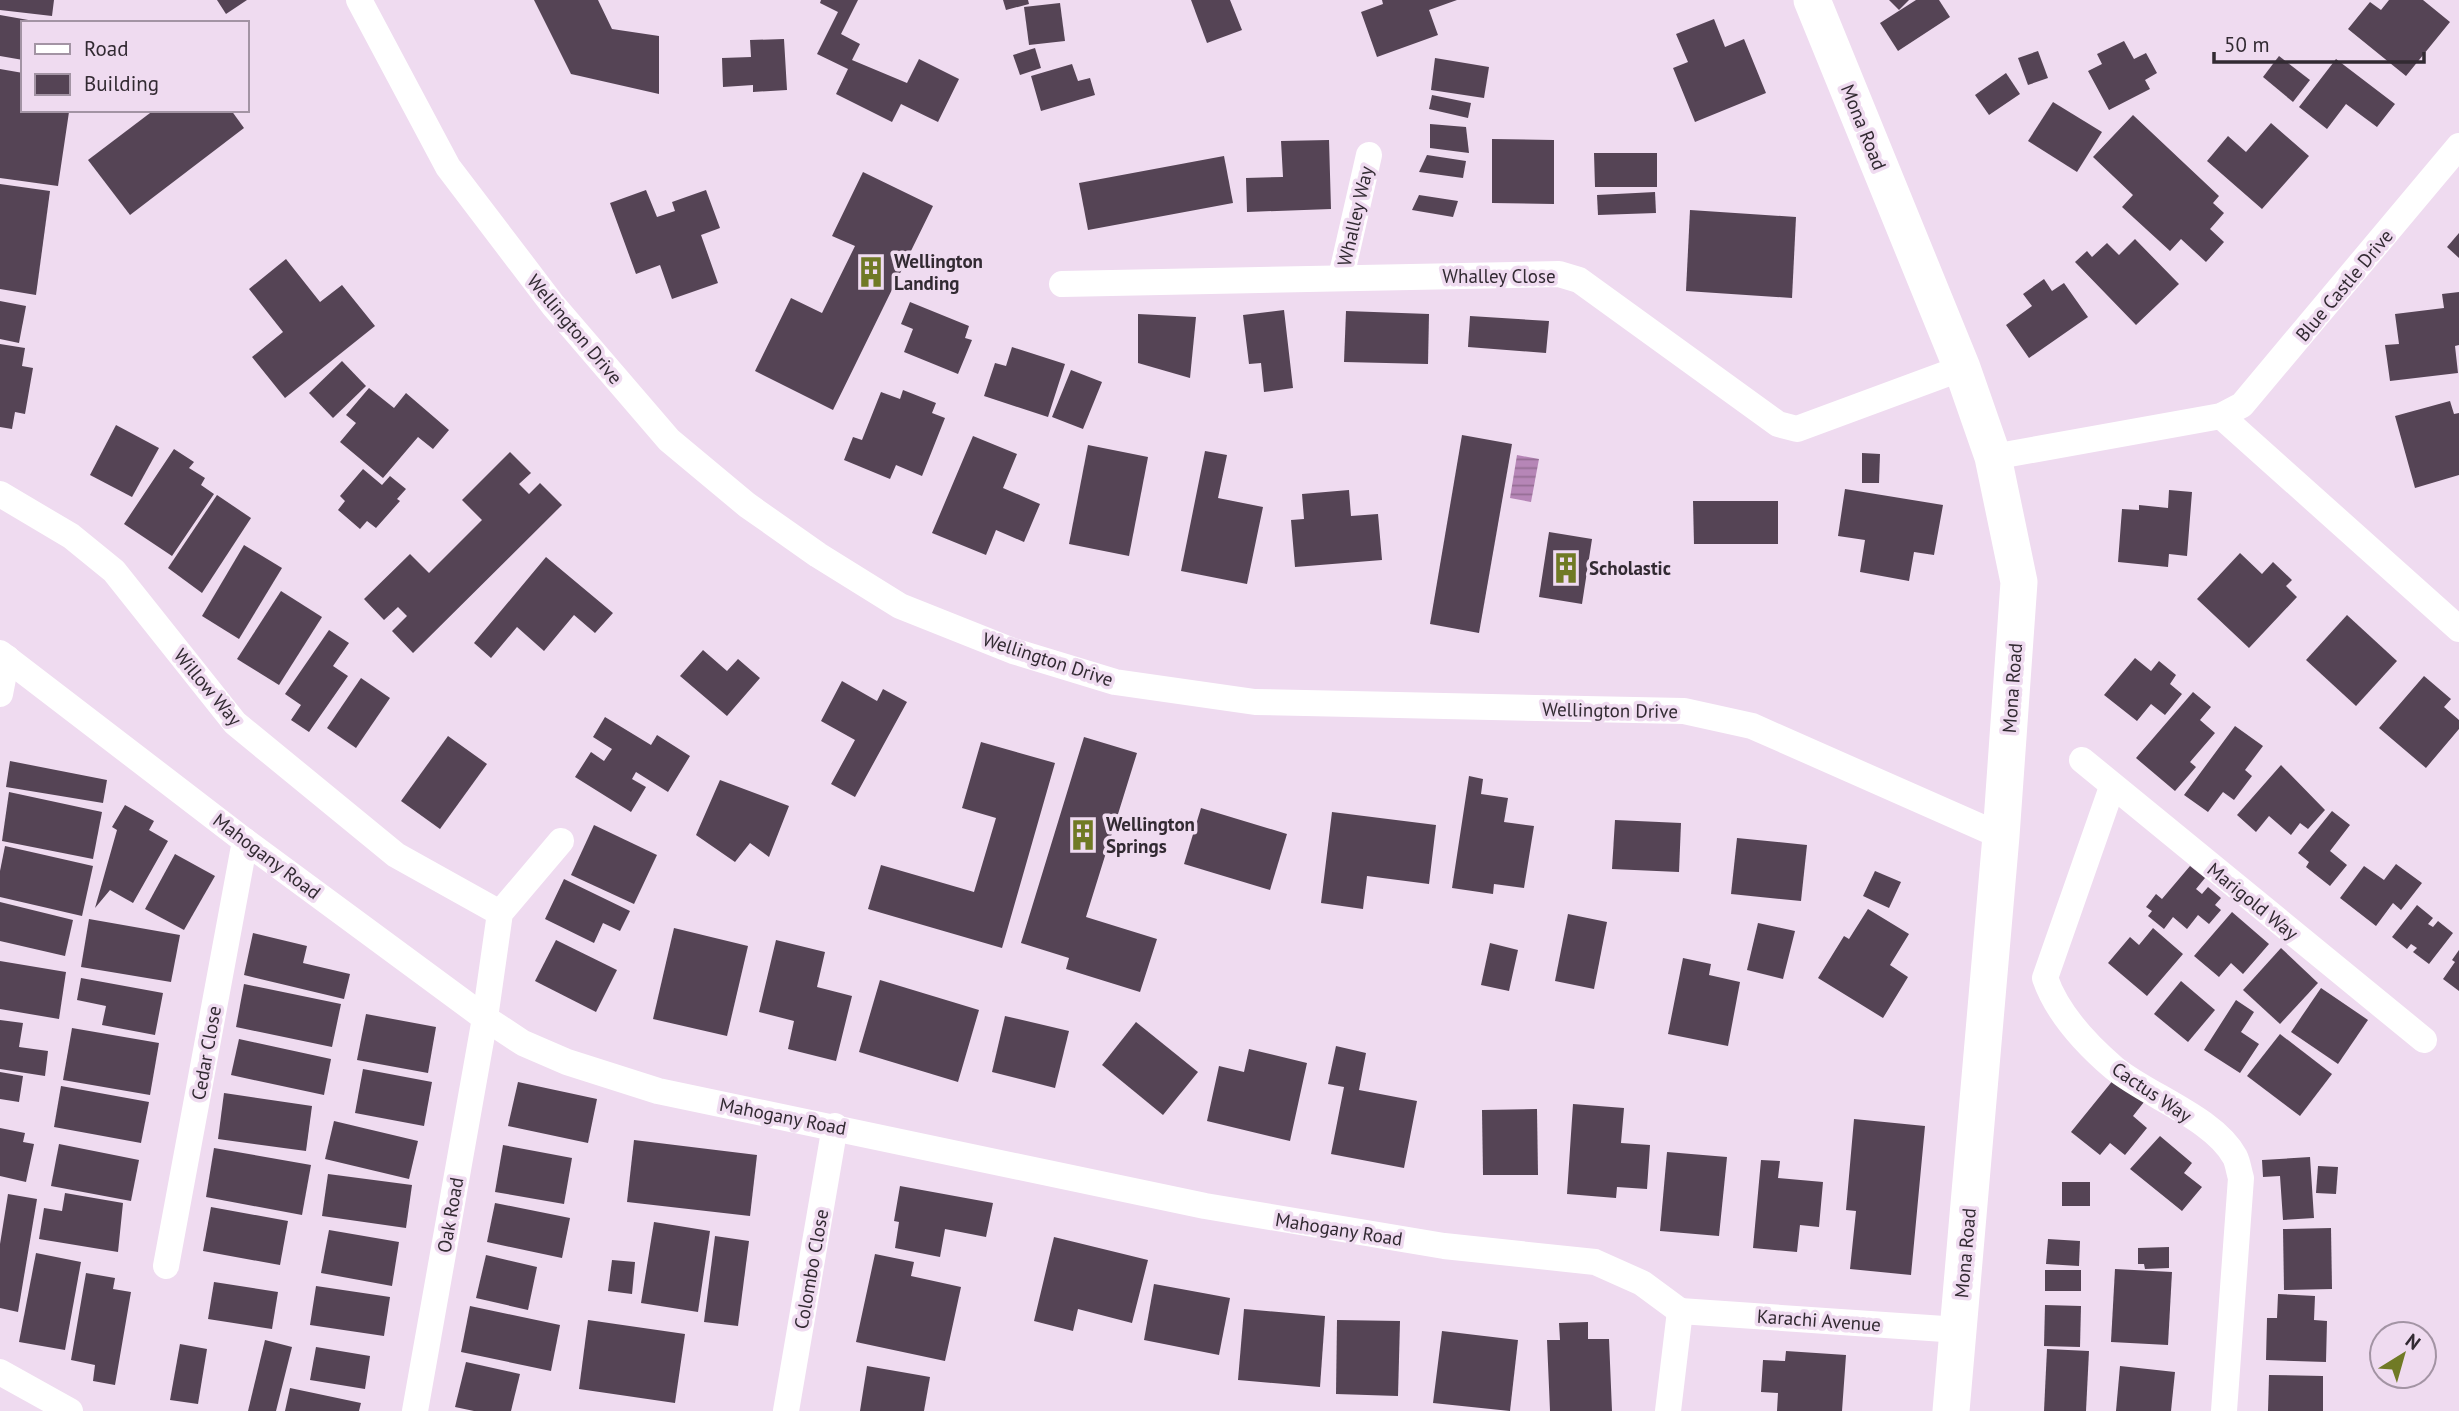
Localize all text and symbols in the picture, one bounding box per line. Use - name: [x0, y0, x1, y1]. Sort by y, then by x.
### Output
- legend: [21, 21, 248, 112]
- scale bar: [2214, 21, 2424, 65]
- text: 50 m: [2224, 31, 2270, 58]
- text: Road: [84, 35, 128, 62]
- text: Building: [84, 70, 159, 97]
- street label: Mona Road: [1836, 81, 1892, 173]
- street label: Whalley Way: [1332, 163, 1378, 268]
- street label: Blue Castle Drive: [2290, 224, 2398, 346]
- place label: Wellington Landing: [894, 249, 983, 295]
- building icon: Wellington Landing: [854, 255, 888, 289]
- street label: Whalley Close: [1442, 264, 1556, 288]
- street label: Wellington Drive: [522, 269, 628, 389]
- building icon: Scholastic: [1549, 551, 1583, 585]
- place label: Scholastic: [1589, 556, 1671, 580]
- street label: Wellington Drive: [980, 627, 1116, 691]
- street label: Mona Road: [1997, 642, 2027, 734]
- street label: Willow Way: [169, 644, 247, 731]
- street label: Wellington Drive: [1542, 697, 1678, 723]
- street label: Mahogany Road: [208, 808, 326, 904]
- place label: Wellington Springs: [1106, 812, 1195, 858]
- building icon: Wellington Springs: [1066, 818, 1100, 852]
- street label: Marigold Way: [2203, 857, 2303, 945]
- street label: Cedar Close: [186, 1004, 226, 1102]
- street label: Cactus Way: [2108, 1057, 2197, 1128]
- street label: Mahogany Road: [718, 1092, 848, 1140]
- street label: Oak Road: [432, 1175, 468, 1255]
- street label: Colombo Close: [789, 1207, 833, 1331]
- street label: Mahogany Road: [1274, 1207, 1404, 1251]
- street label: Mona Road: [1949, 1207, 1981, 1299]
- street label: Karachi Avenue: [1756, 1304, 1882, 1336]
- north arrow: [2368, 1320, 2438, 1390]
- text: N: [2401, 1328, 2425, 1355]

